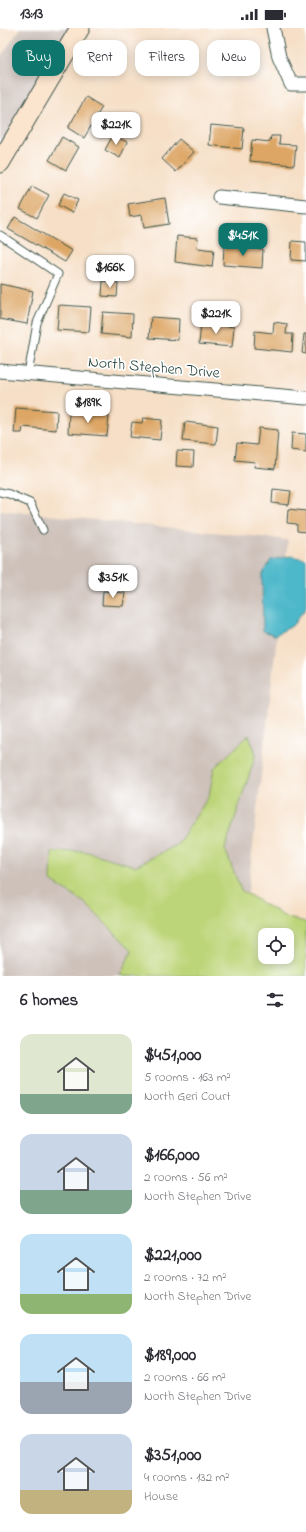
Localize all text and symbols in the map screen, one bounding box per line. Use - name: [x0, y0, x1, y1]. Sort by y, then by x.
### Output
- text: 13:13: [20, 3, 43, 25]
- chip: Buy: [12, 40, 65, 76]
- chip: Rent: [73, 40, 127, 76]
- chip: Filters: [135, 40, 199, 76]
- chip: New: [207, 40, 260, 76]
- pin: $221K: [88, 112, 144, 146]
- text: $221K: [100, 115, 132, 134]
- pin: $451K: [215, 223, 271, 257]
- text: $451K: [227, 226, 259, 245]
- pin: $166K: [82, 255, 138, 289]
- text: $166K: [95, 258, 125, 277]
- pin: $221K: [188, 301, 244, 335]
- text: $221K: [200, 304, 232, 323]
- street label: North Stephen Drive: [87, 350, 222, 386]
- pin: $189K: [60, 390, 116, 424]
- text: $189K: [74, 393, 102, 412]
- pin: $351K: [85, 565, 141, 599]
- text: $351K: [97, 568, 129, 587]
- map controls: [258, 928, 294, 964]
- button: locate: [258, 928, 294, 964]
- text: 6 homes: [20, 988, 78, 1013]
- icon: filters: [264, 989, 286, 1011]
- text: $451,000: [144, 1043, 201, 1068]
- icon: home: [52, 1050, 100, 1098]
- text: 5 rooms · 163 m²: [144, 1068, 231, 1087]
- text: North Geri Court: [144, 1087, 231, 1106]
- text: $166,000: [144, 1143, 200, 1168]
- icon: home: [52, 1150, 100, 1198]
- text: 2 rooms · 56 m²: [144, 1168, 228, 1187]
- text: North Stephen Drive: [144, 1187, 251, 1206]
- text: $221,000: [144, 1243, 202, 1268]
- icon: home: [52, 1250, 100, 1298]
- text: 2 rooms · 72 m²: [144, 1268, 226, 1287]
- text: North Stephen Drive: [144, 1287, 251, 1306]
- text: $189,000: [144, 1343, 196, 1368]
- icon: home: [52, 1350, 100, 1398]
- text: 2 rooms · 66 m²: [144, 1368, 226, 1387]
- text: North Stephen Drive: [144, 1387, 251, 1406]
- text: $351,000: [144, 1443, 201, 1468]
- icon: home: [52, 1450, 100, 1498]
- text: 4 rooms · 132 m²: [144, 1468, 229, 1487]
- text: House: [144, 1487, 178, 1506]

